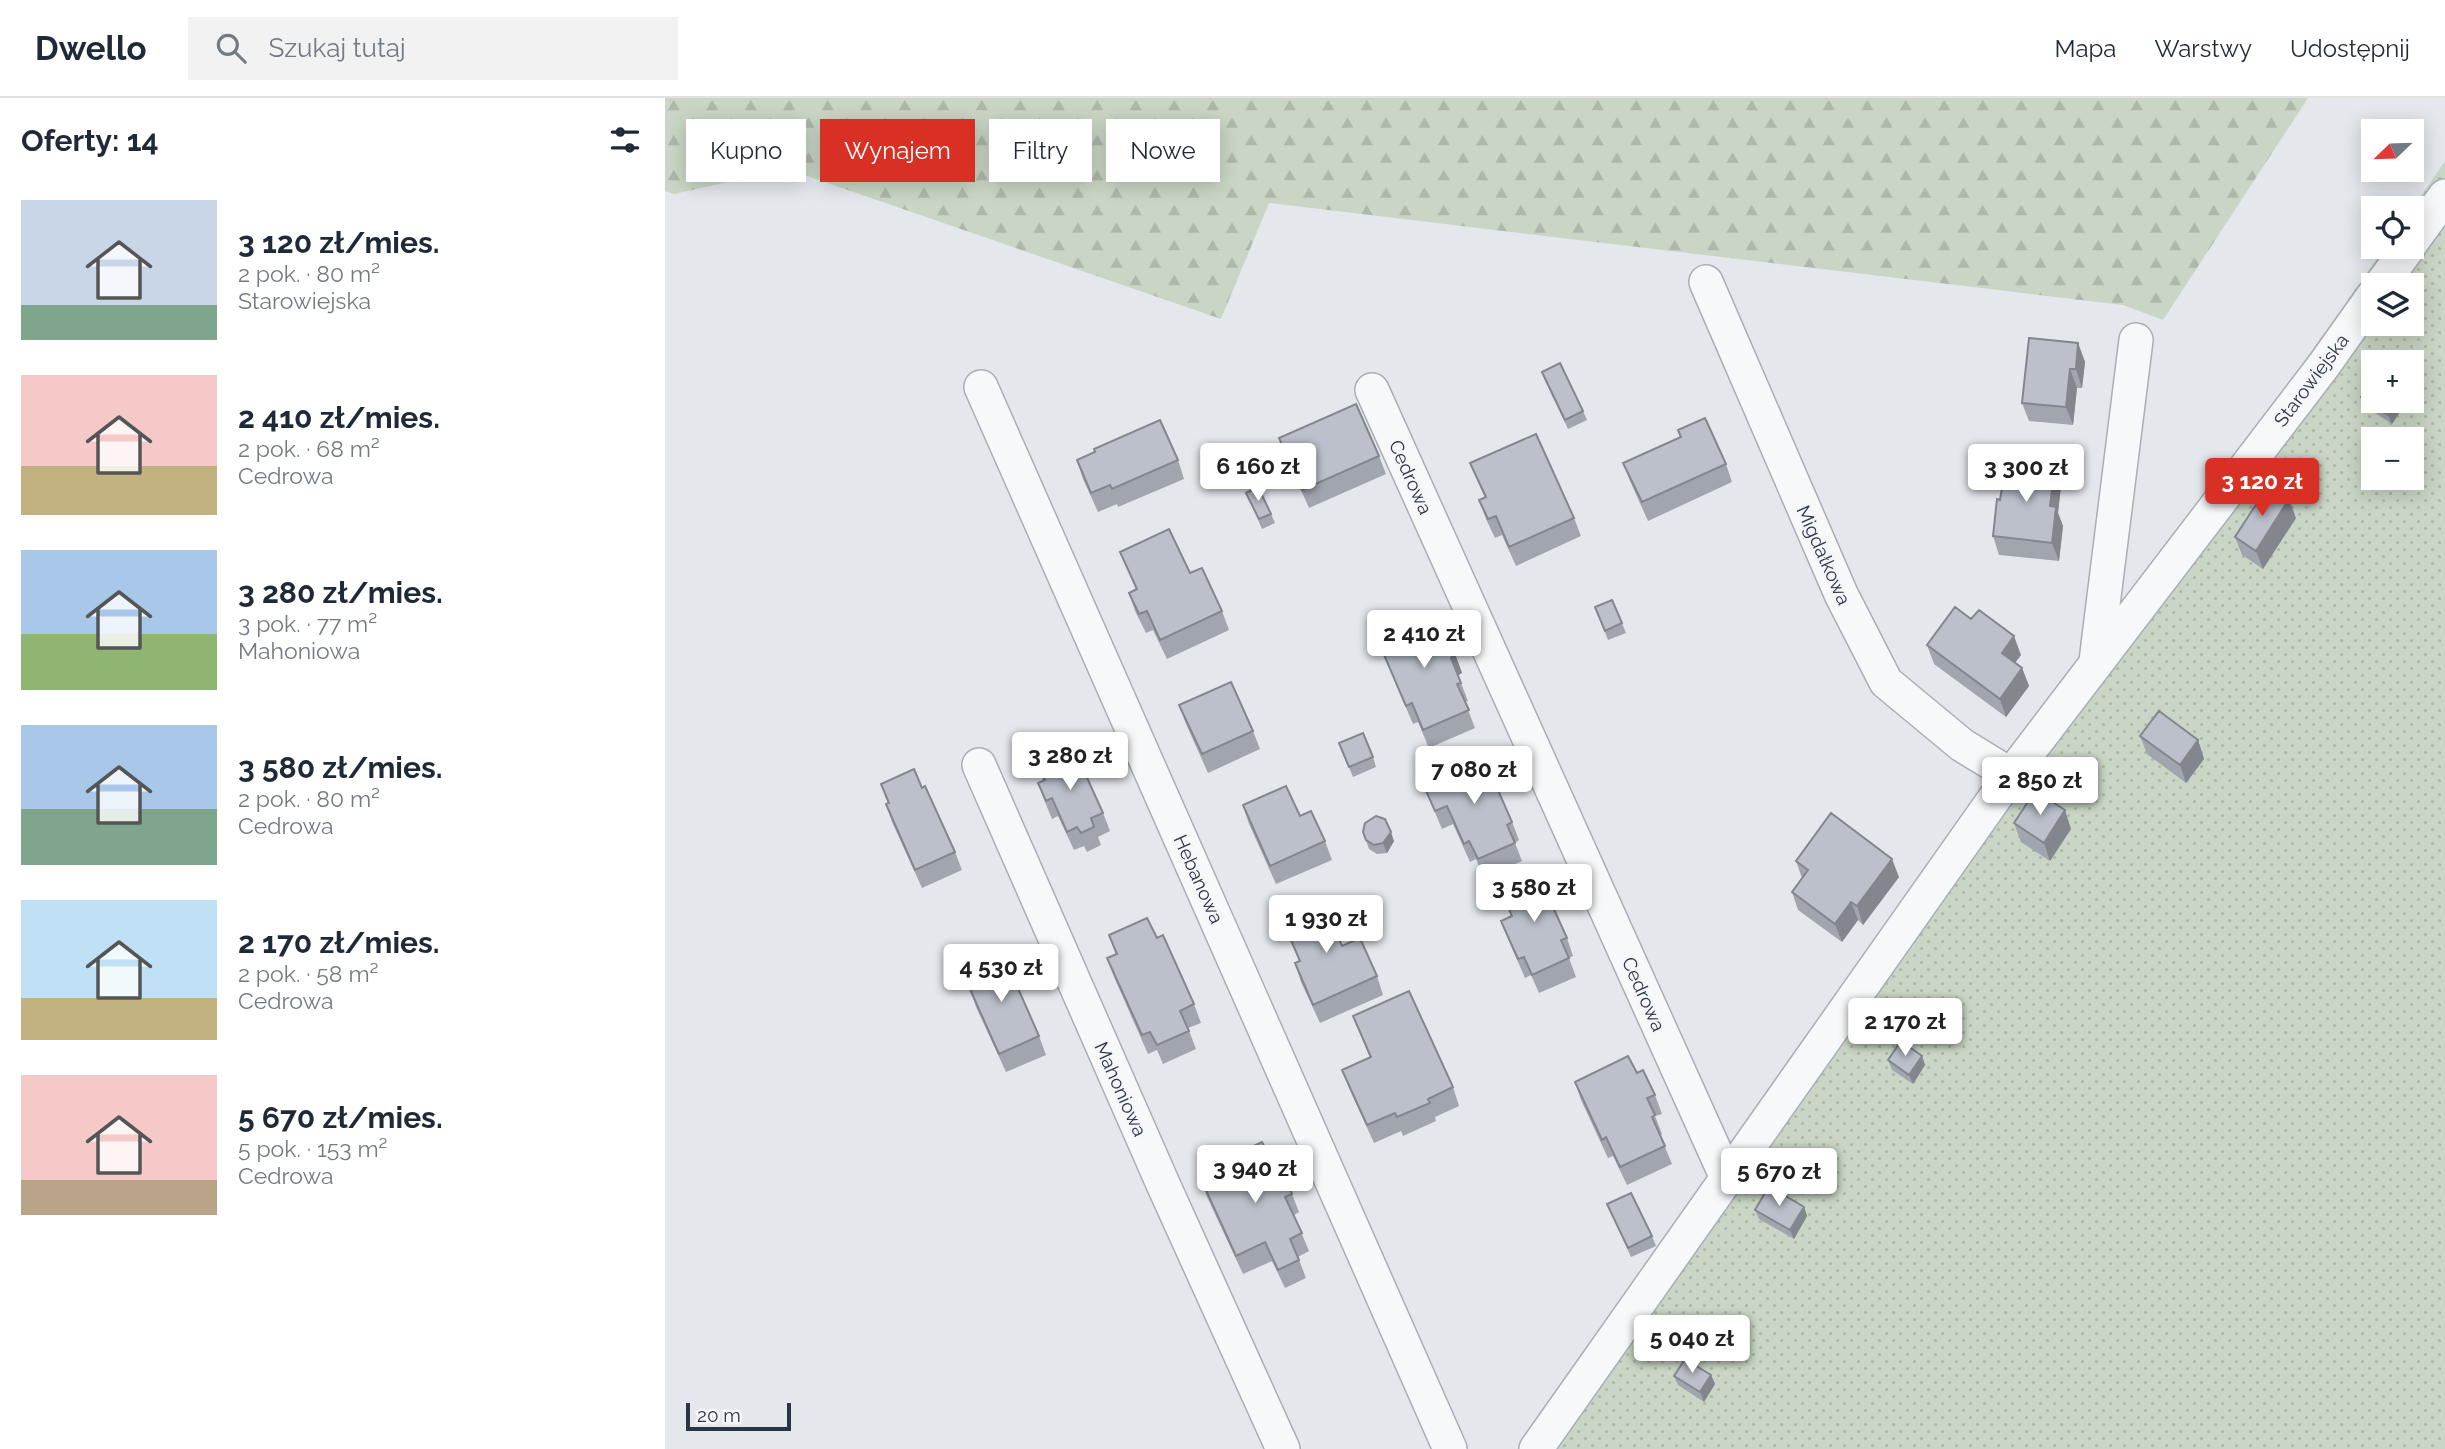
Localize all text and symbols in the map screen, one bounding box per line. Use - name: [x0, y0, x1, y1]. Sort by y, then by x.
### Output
- search box: [188, 17, 678, 80]
- text: Dwello: [35, 29, 146, 68]
- icon: search: [212, 29, 250, 67]
- text: Szukaj tutaj: [268, 33, 406, 63]
- text: Mapa: [2055, 34, 2116, 63]
- text: Warstwy: [2154, 34, 2252, 63]
- text: Udostępnij: [2290, 34, 2410, 63]
- chip: Kupno: [686, 119, 806, 182]
- chip: Wynajem: [820, 119, 975, 182]
- chip: Filtry: [989, 119, 1092, 182]
- chip: Nowe: [1106, 119, 1220, 182]
- north arrow: [2361, 119, 2424, 182]
- map controls: [2361, 119, 2424, 490]
- icon: filters: [606, 121, 644, 159]
- text: Oferty: 14: [21, 123, 159, 158]
- button: locate: [2361, 196, 2424, 259]
- text: 3 120 zł/mies.: [238, 225, 440, 260]
- icon: home: [77, 228, 161, 312]
- text: 2 pok. · 80 m²: [238, 260, 380, 287]
- button: layers: [2361, 273, 2424, 336]
- text: Starowiejska: [238, 287, 371, 314]
- street label: Starowiejska: [2269, 329, 2353, 431]
- button: +: [2361, 350, 2424, 413]
- text: 2 410 zł/mies.: [238, 400, 440, 435]
- icon: home: [77, 403, 161, 487]
- button: −: [2361, 427, 2424, 490]
- text: 2 pok. · 68 m²: [238, 435, 380, 462]
- street label: Cedrowa: [1385, 436, 1437, 518]
- pin: 6 160 zł: [1186, 444, 1330, 503]
- pin: 3 300 zł: [1954, 444, 2098, 504]
- text: 6 160 zł: [1216, 452, 1300, 479]
- text: 3 300 zł: [1984, 453, 2068, 480]
- pin: 3 120 zł: [2190, 458, 2334, 518]
- text: Cedrowa: [238, 462, 334, 489]
- text: 3 120 zł: [2221, 467, 2303, 494]
- street label: Migdałkowa: [1792, 502, 1856, 608]
- text: 3 280 zł/mies.: [238, 575, 443, 610]
- icon: home: [77, 578, 161, 662]
- text: 3 pok. · 77 m²: [238, 610, 377, 637]
- pin: 2 410 zł: [1352, 610, 1496, 670]
- text: 2 410 zł: [1383, 619, 1465, 646]
- text: Mahoniowa: [238, 637, 360, 664]
- pin: 3 280 zł: [998, 732, 1142, 792]
- text: 3 280 zł: [1028, 741, 1112, 768]
- pin: 7 080 zł: [1402, 746, 1546, 806]
- text: 3 580 zł/mies.: [238, 750, 443, 785]
- icon: home: [77, 753, 161, 837]
- text: 7 080 zł: [1431, 755, 1517, 782]
- pin: 2 850 zł: [1968, 758, 2112, 817]
- text: 2 850 zł: [1998, 766, 2082, 793]
- text: 2 pok. · 80 m²: [238, 785, 380, 812]
- text: Cedrowa: [238, 812, 334, 839]
- street label: Hebanowa: [1170, 831, 1228, 927]
- pin: 3 580 zł: [1462, 864, 1606, 924]
- text: 3 580 zł: [1492, 873, 1576, 900]
- pin: 1 930 zł: [1254, 896, 1398, 955]
- text: 1 930 zł: [1285, 904, 1367, 931]
- text: 2 170 zł/mies.: [238, 925, 440, 960]
- icon: home: [77, 928, 161, 1012]
- pin: 4 530 zł: [929, 944, 1073, 1004]
- text: 4 530 zł: [959, 953, 1043, 980]
- street label: Cedrowa: [1618, 953, 1670, 1035]
- text: 2 pok. · 58 m²: [238, 960, 378, 987]
- text: Cedrowa: [238, 987, 334, 1014]
- pin: 2 170 zł: [1833, 998, 1977, 1058]
- text: 2 170 zł: [1864, 1007, 1946, 1034]
- street label: Mahoniowa: [1090, 1038, 1152, 1140]
- text: 5 670 zł/mies.: [238, 1100, 443, 1135]
- icon: home: [77, 1103, 161, 1187]
- text: 5 pok. · 153 m²: [238, 1135, 387, 1162]
- pin: 3 940 zł: [1183, 1146, 1327, 1205]
- pin: 5 670 zł: [1707, 1148, 1851, 1208]
- text: 3 940 zł: [1213, 1154, 1297, 1181]
- text: 5 670 zł: [1737, 1157, 1821, 1184]
- text: Cedrowa: [238, 1162, 334, 1189]
- pin: 5 040 zł: [1620, 1316, 1764, 1375]
- text: 5 040 zł: [1650, 1324, 1734, 1351]
- scale bar: [686, 1400, 791, 1432]
- text: 20 m: [697, 1404, 741, 1426]

